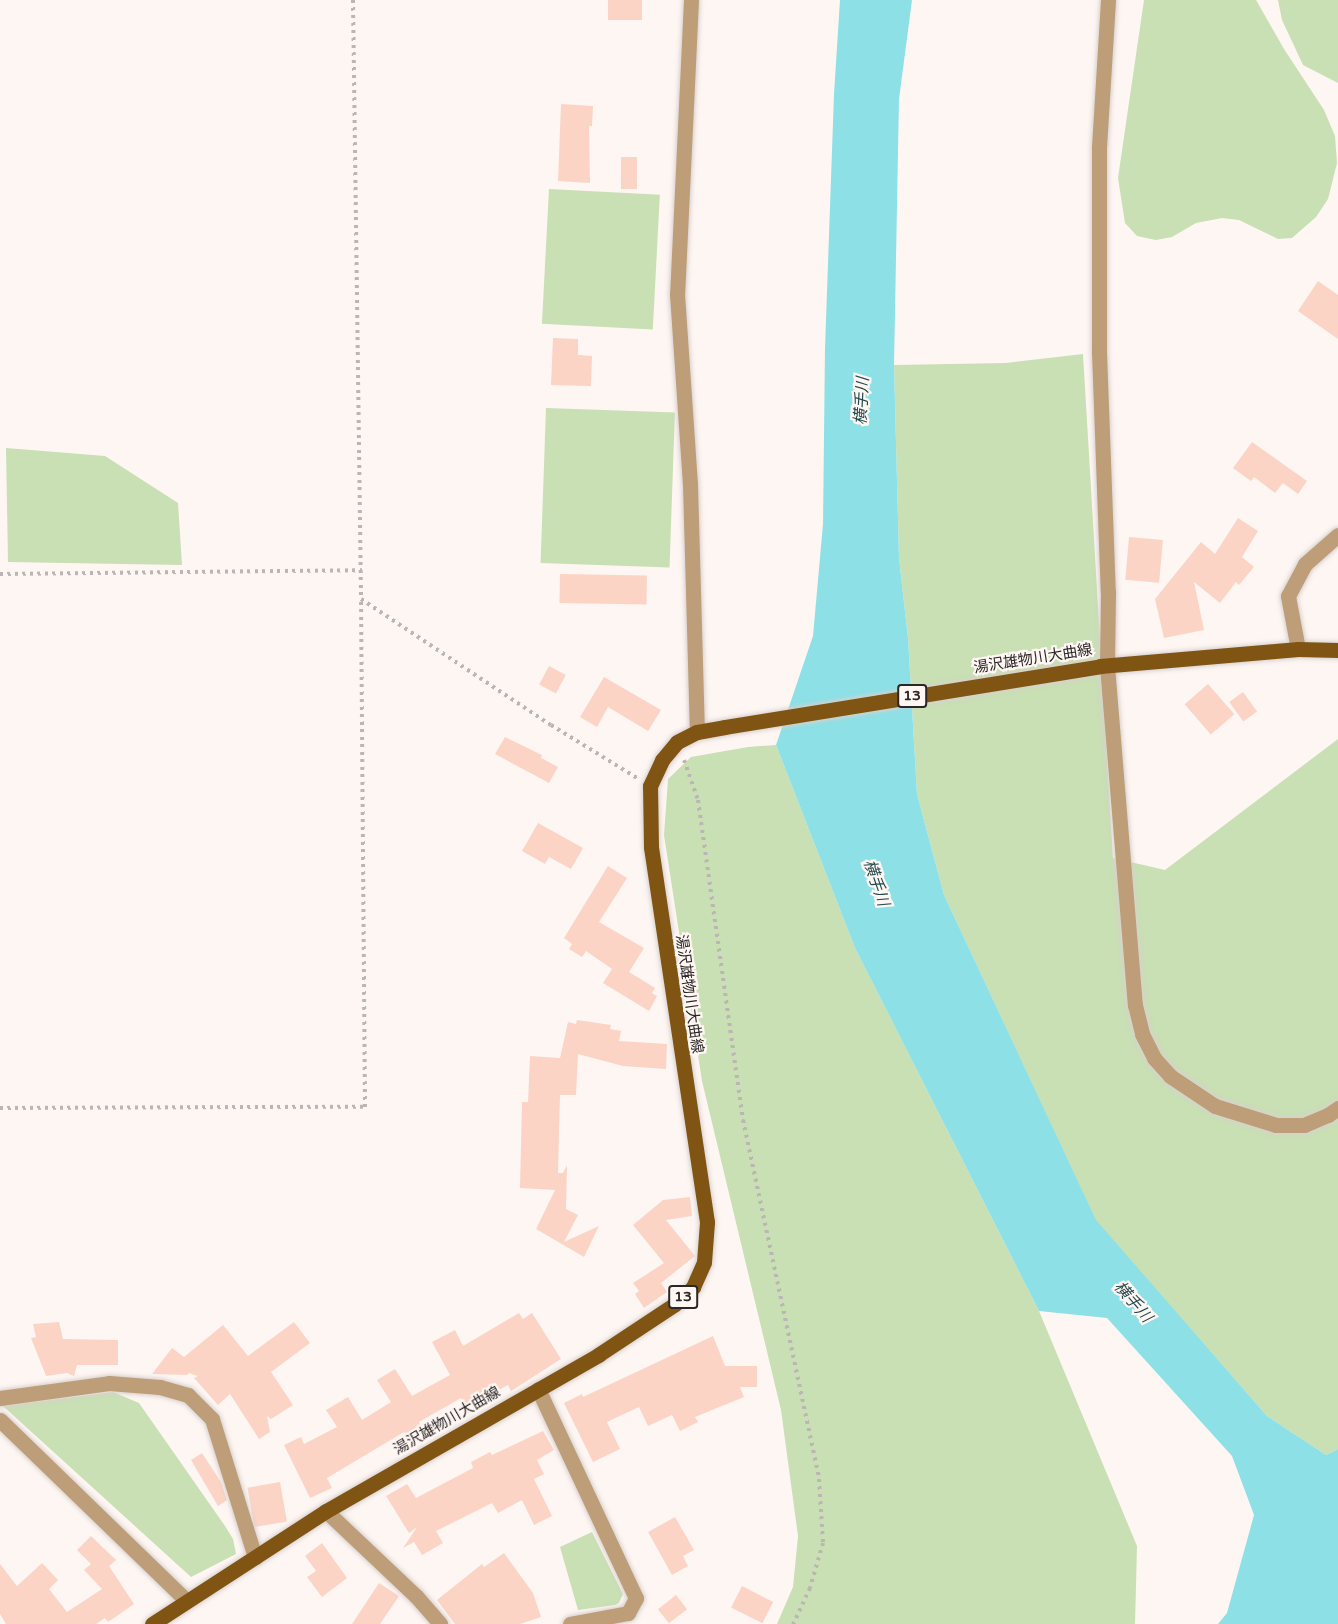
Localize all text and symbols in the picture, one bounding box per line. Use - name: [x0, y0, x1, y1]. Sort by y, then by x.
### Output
- water label: 横手川: [851, 377, 873, 425]
- street label: 湯沢雄物川大曲線: [972, 641, 1094, 677]
- road number: 13: [897, 685, 927, 707]
- water label: 横手川: [859, 857, 893, 909]
- street label: 湯沢雄物川大曲線: [672, 933, 706, 1055]
- water label: 横手川: [1110, 1278, 1156, 1326]
- road number: 13: [668, 1286, 698, 1308]
- street label: 湯沢雄物川大曲線: [391, 1383, 503, 1459]

